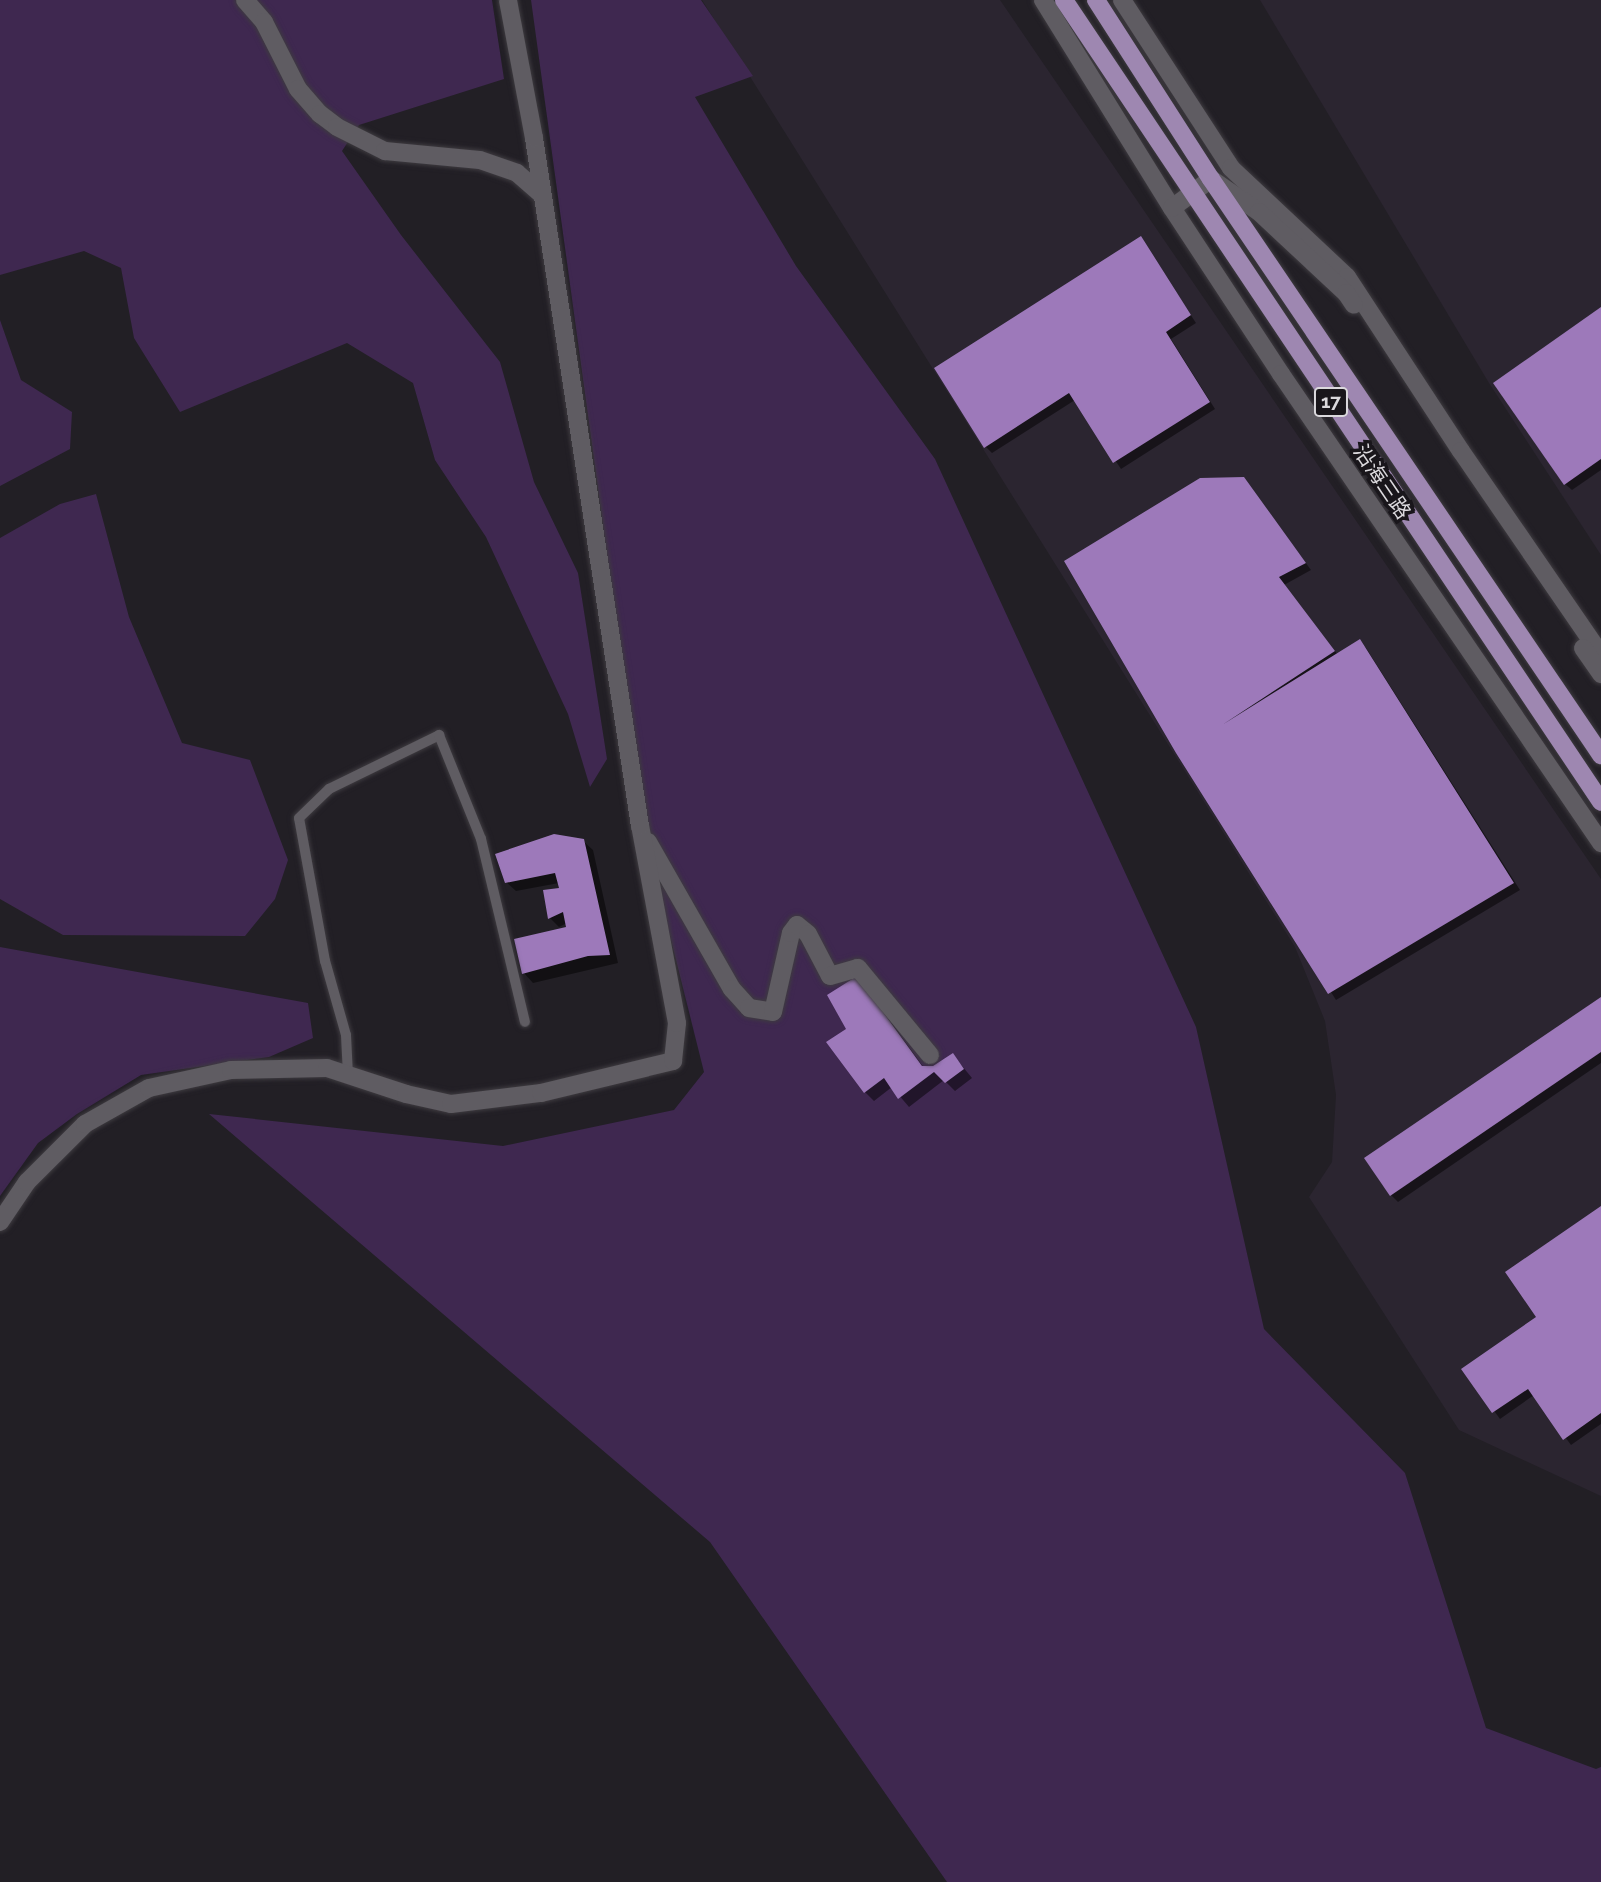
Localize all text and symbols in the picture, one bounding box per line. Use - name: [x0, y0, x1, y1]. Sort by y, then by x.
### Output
- road number: 17: [1314, 386, 1348, 418]
- street label: 沿海三路: [1348, 440, 1416, 524]

